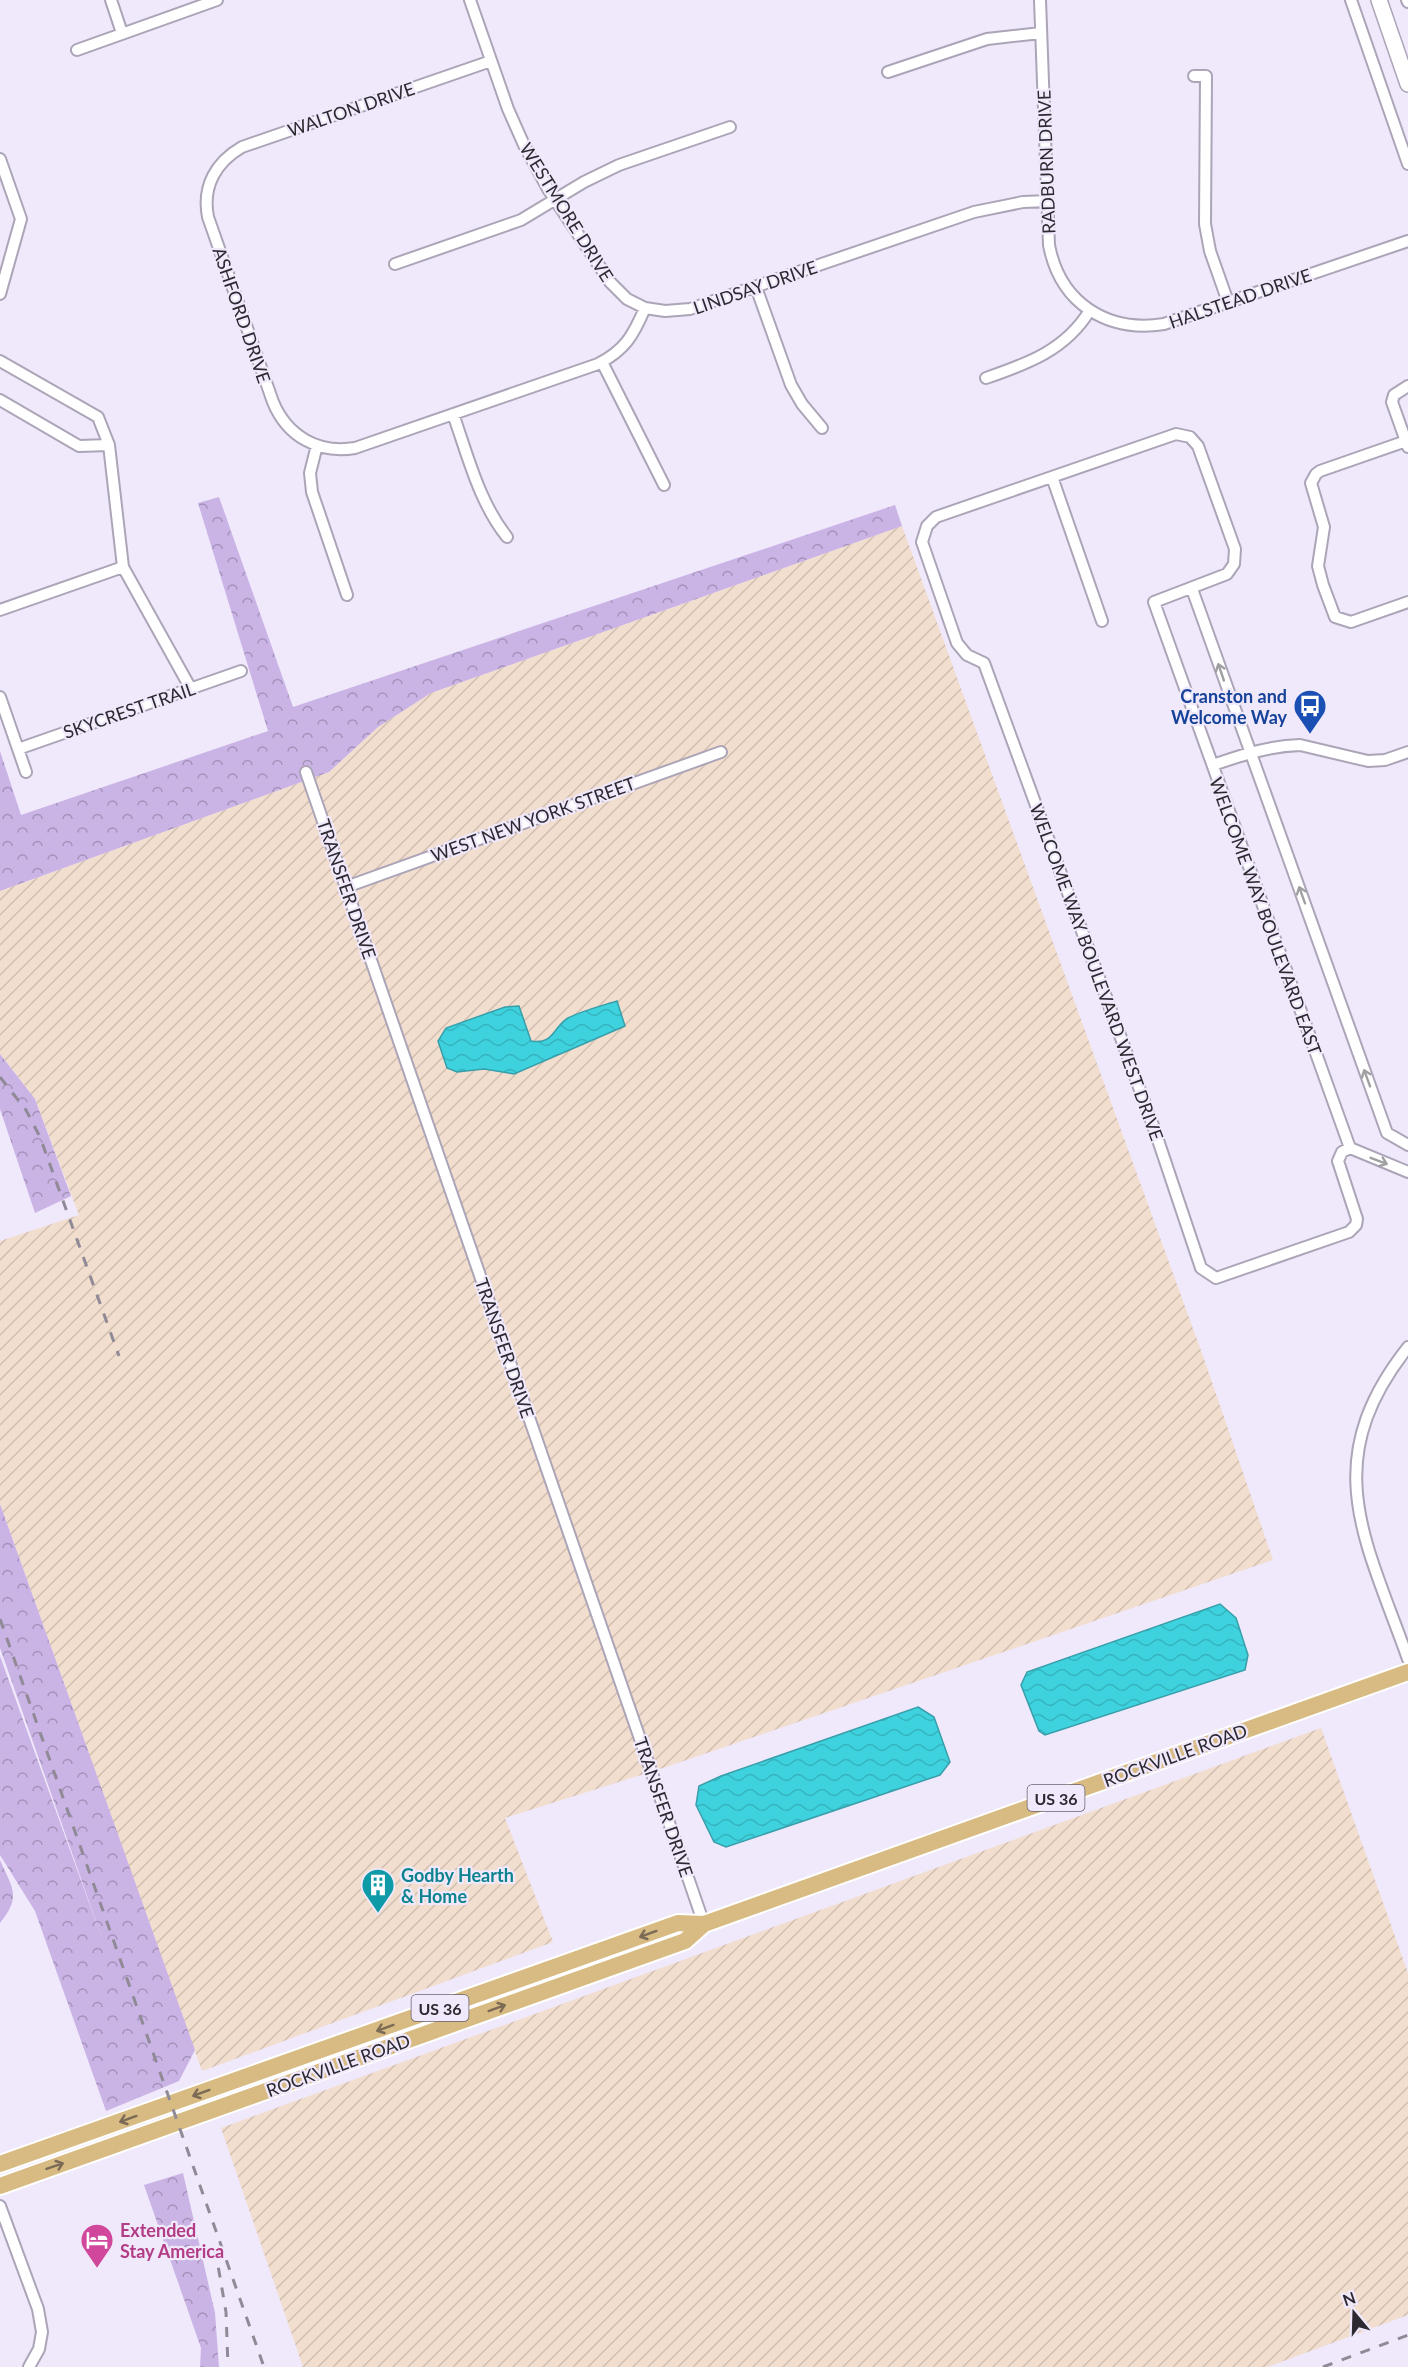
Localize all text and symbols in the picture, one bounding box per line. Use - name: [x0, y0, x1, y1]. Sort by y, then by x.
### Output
- street label: WALTON DRIVE: [285, 77, 417, 141]
- street label: RADBURN DRIVE: [1032, 90, 1060, 234]
- street label: WESTMORE DRIVE: [515, 139, 619, 285]
- street label: ASHFORD DRIVE: [208, 244, 276, 386]
- street label: LINDSAY DRIVE: [690, 255, 820, 319]
- street label: HALSTEAD DRIVE: [1166, 263, 1314, 333]
- one-way arrow: [1215, 663, 1226, 682]
- street label: SKYCREST TRAIL: [60, 677, 198, 743]
- place label: Cranston and Welcome Way: [1171, 685, 1287, 728]
- bus stop icon: Cranston and Welcome Way: [1292, 688, 1328, 735]
- street label: WEST NEW YORK STREET: [428, 772, 638, 866]
- street label: WELCOME WAY BOULEVARD EAST: [1205, 774, 1327, 1058]
- street label: WELCOME WAY BOULEVARD WEST DRIVE: [1026, 801, 1168, 1143]
- street label: TRANSFER DRIVE: [313, 816, 381, 962]
- one-way arrow: [1295, 886, 1306, 905]
- one-way arrow: [1361, 1069, 1372, 1088]
- one-way arrow: [1369, 1156, 1387, 1167]
- street label: TRANSFER DRIVE: [471, 1275, 539, 1421]
- street label: ROCKVILLE ROAD: [1100, 1719, 1250, 1791]
- street label: TRANSFER DRIVE: [630, 1734, 698, 1880]
- road number: US 36: [1028, 1785, 1084, 1811]
- place label: Godby Hearth & Home: [401, 1864, 514, 1907]
- building icon: Godby Hearth & Home: [360, 1867, 396, 1914]
- one-way arrow: [639, 1929, 658, 1940]
- road number: US 36: [412, 1995, 468, 2021]
- one-way arrow: [487, 2002, 506, 2013]
- one-way arrow: [376, 2023, 395, 2034]
- street label: ROCKVILLE ROAD: [263, 2029, 413, 2101]
- one-way arrow: [192, 2089, 211, 2100]
- one-way arrow: [119, 2115, 137, 2126]
- one-way arrow: [45, 2160, 64, 2171]
- place label: Extended Stay America: [120, 2219, 224, 2262]
- hotel icon: Extended Stay America: [79, 2222, 115, 2269]
- north arrow: [1324, 2283, 1384, 2343]
- text: N: [1340, 2287, 1358, 2309]

